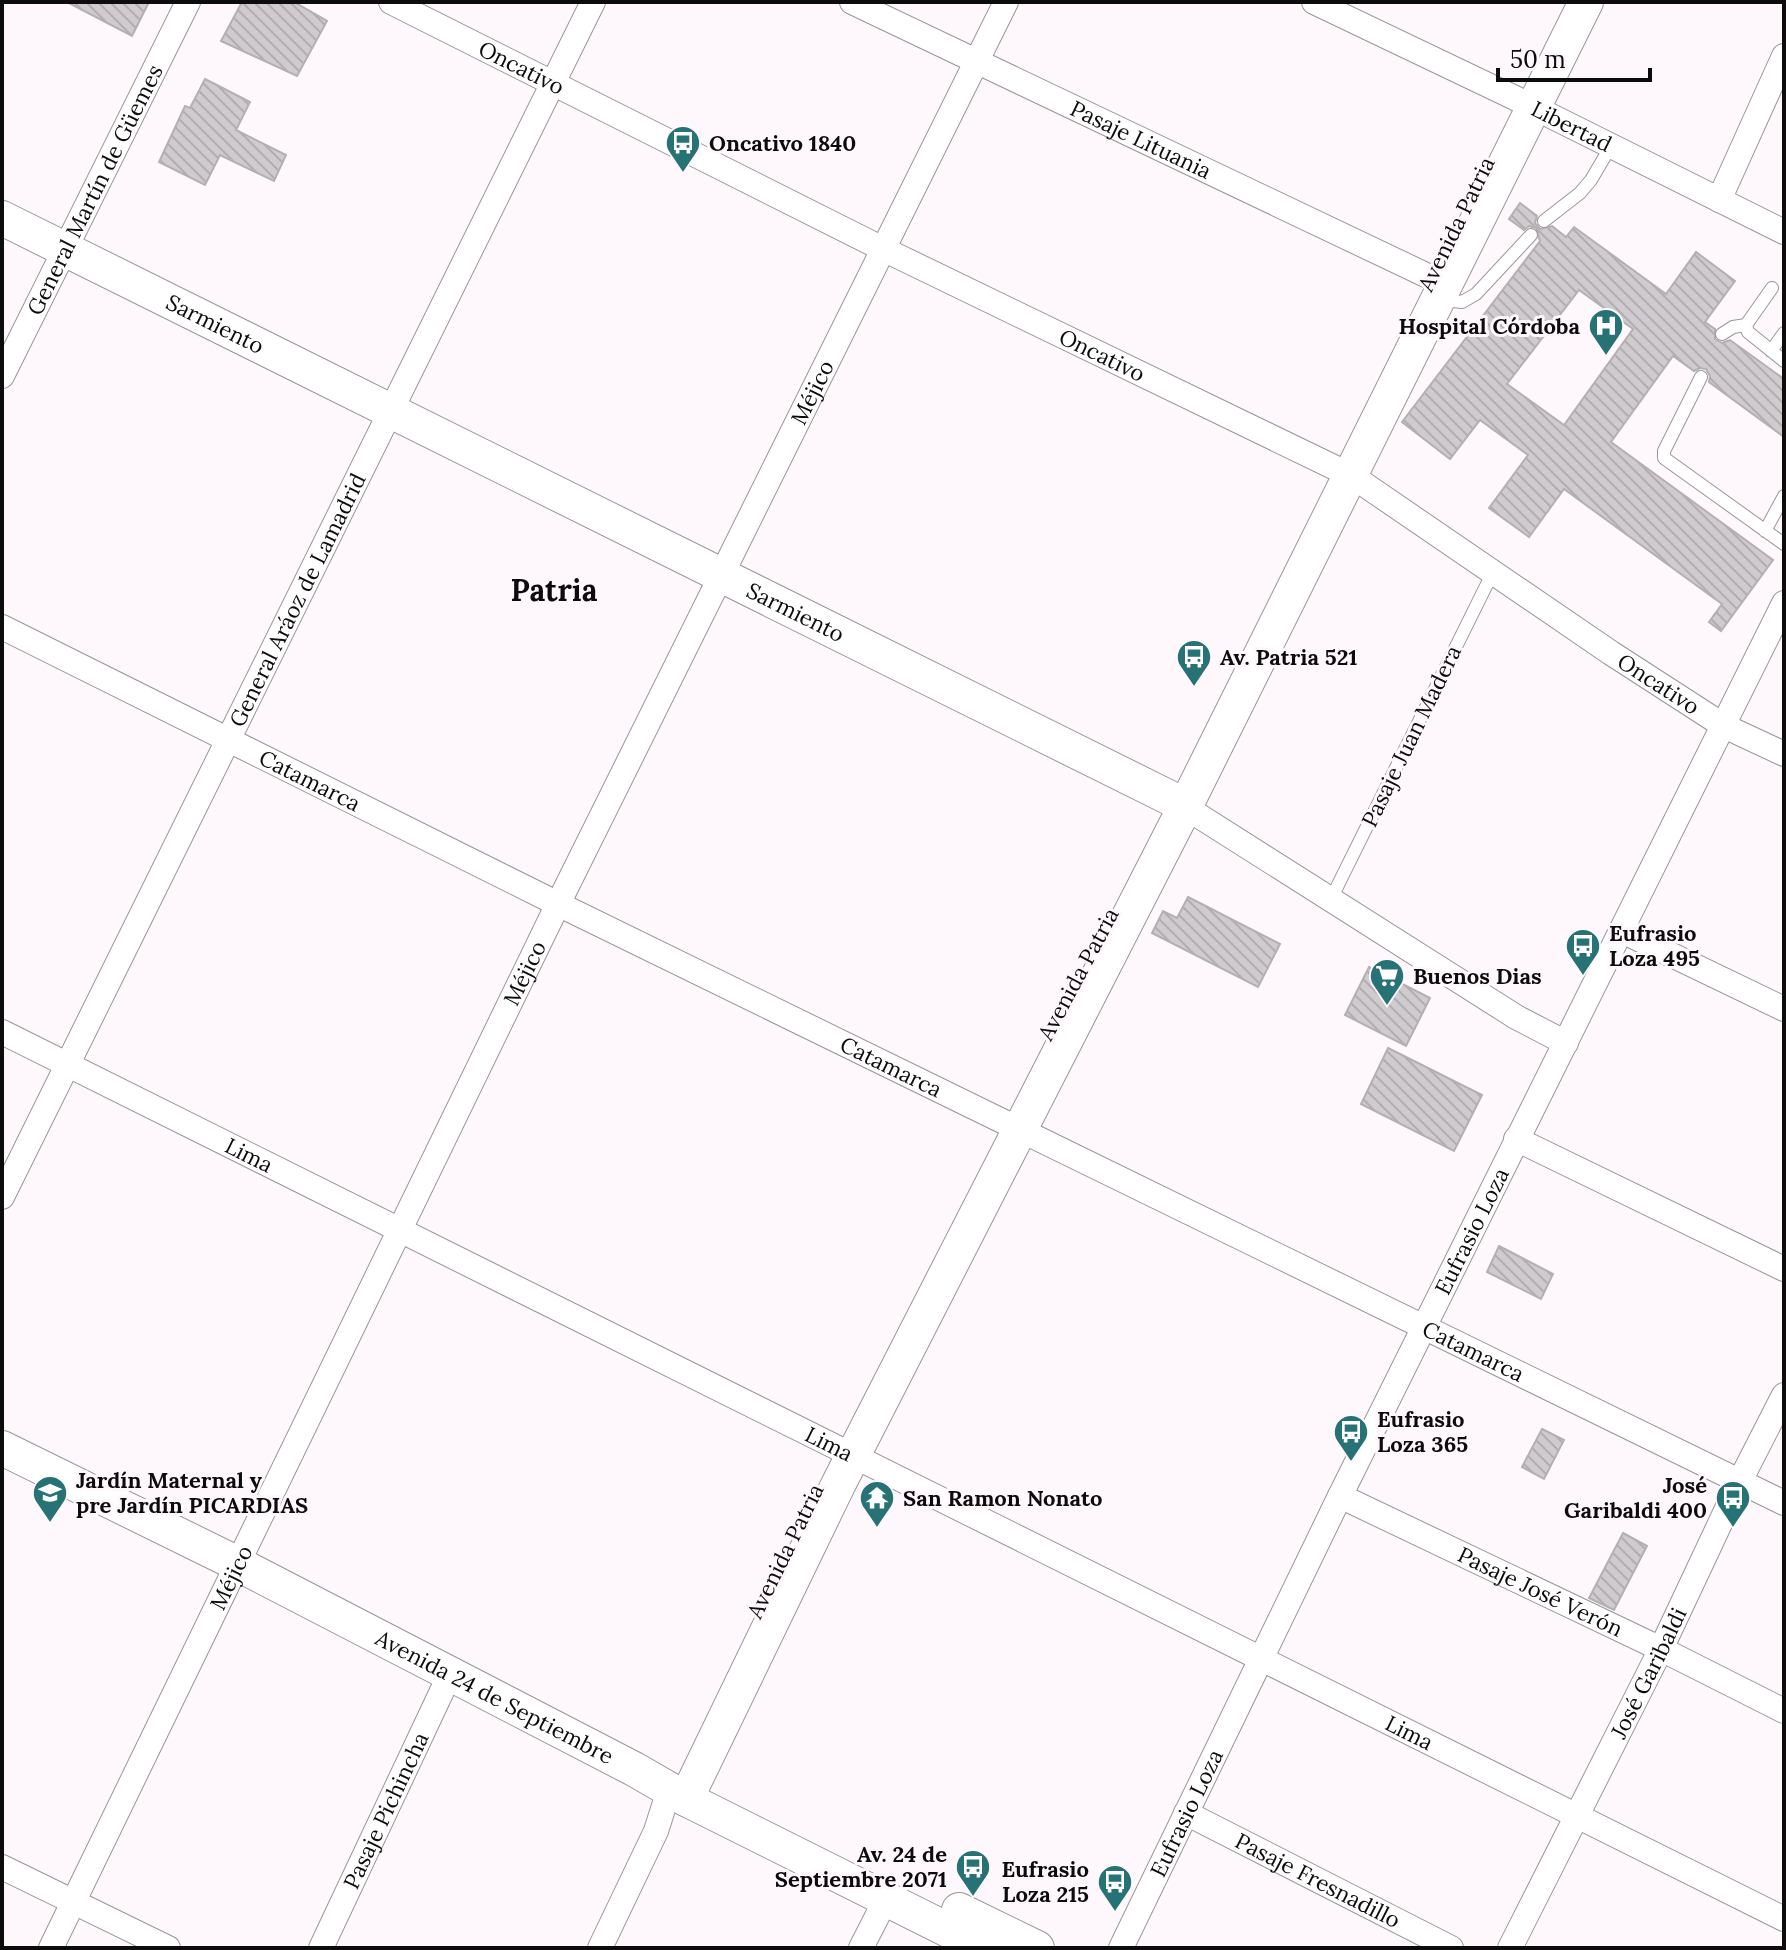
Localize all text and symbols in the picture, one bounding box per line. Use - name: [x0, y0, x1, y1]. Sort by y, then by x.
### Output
- scale bar: [1498, 32, 1650, 82]
- street label: Oncativo: [474, 34, 569, 101]
- text: 50 m: [1510, 44, 1566, 75]
- street label: General Martín de Güemes: [21, 60, 169, 320]
- street label: Pasaje Lituania: [1066, 94, 1216, 185]
- street label: Libertad: [1527, 94, 1617, 158]
- bus stop icon: Oncativo 1840: [664, 124, 702, 174]
- place label: Oncativo 1840: [709, 129, 856, 157]
- street label: Avenida Patria: [1411, 152, 1501, 297]
- street label: Sarmiento: [162, 288, 269, 360]
- hospital icon: Hospital Córdoba: [1587, 307, 1625, 357]
- place label: Hospital Córdoba: [1399, 312, 1580, 340]
- street label: Oncativo: [1055, 322, 1150, 388]
- street label: Méjico: [784, 355, 840, 429]
- street label: General Aráoz de Lamadrid: [223, 469, 372, 731]
- district label: Patria: [511, 571, 598, 609]
- street label: Sarmiento: [742, 576, 849, 648]
- bus stop icon: Av. Patria 521: [1175, 638, 1213, 688]
- street label: Pasaje Juan Madera: [1355, 641, 1467, 831]
- place label: Av. Patria 521: [1220, 643, 1357, 671]
- street label: Oncativo: [1612, 647, 1705, 721]
- street label: Catamarca: [254, 743, 365, 817]
- street label: Avenida Patria: [1031, 903, 1125, 1046]
- place label: Eufrasio Loza 495: [1609, 919, 1700, 972]
- bus stop icon: Eufrasio Loza 495: [1564, 927, 1602, 977]
- street label: Méjico: [497, 936, 552, 1010]
- supermarket icon: Buenos Dias: [1368, 957, 1406, 1007]
- place label: Buenos Dias: [1413, 962, 1542, 990]
- street label: Catamarca: [836, 1030, 947, 1103]
- street label: Lima: [220, 1131, 278, 1179]
- street label: Eufrasio Loza: [1428, 1163, 1515, 1299]
- street label: Catamarca: [1418, 1315, 1529, 1388]
- place label: Eufrasio Loza 365: [1377, 1405, 1468, 1458]
- bus stop icon: Eufrasio Loza 365: [1332, 1413, 1370, 1463]
- street label: Lima: [801, 1420, 858, 1467]
- place label: Jardín Maternal y pre Jardín PICARDIAS: [76, 1466, 308, 1519]
- place label: José Garibaldi 400: [1564, 1471, 1707, 1524]
- school or university icon: Jardín Maternal y pre Jardín PICARDIAS: [31, 1474, 69, 1524]
- street label: Avenida Patria: [740, 1479, 830, 1624]
- temple icon: San Ramon Nonato: [858, 1479, 896, 1529]
- bus stop icon: José Garibaldi 400: [1714, 1479, 1752, 1529]
- place label: San Ramon Nonato: [903, 1484, 1103, 1512]
- street label: Pasaje José Verón: [1453, 1540, 1627, 1643]
- street label: Méjico: [203, 1541, 259, 1614]
- street label: José Garibaldi: [1604, 1603, 1692, 1744]
- street label: Avenida 24 de Septiembre: [370, 1623, 618, 1770]
- street label: Lima: [1381, 1709, 1438, 1756]
- street label: Pasaje Pichincha: [337, 1728, 435, 1893]
- street label: Eufrasio Loza: [1144, 1745, 1229, 1881]
- street label: Pasaje Fresnadillo: [1231, 1826, 1405, 1934]
- place label: Av. 24 de Septiembre 2071: [775, 1840, 947, 1893]
- bus stop icon: Av. 24 de Septiembre 2071: [954, 1848, 992, 1898]
- place label: Eufrasio Loza 215: [1001, 1855, 1089, 1908]
- bus stop icon: Eufrasio Loza 215: [1096, 1863, 1134, 1913]

